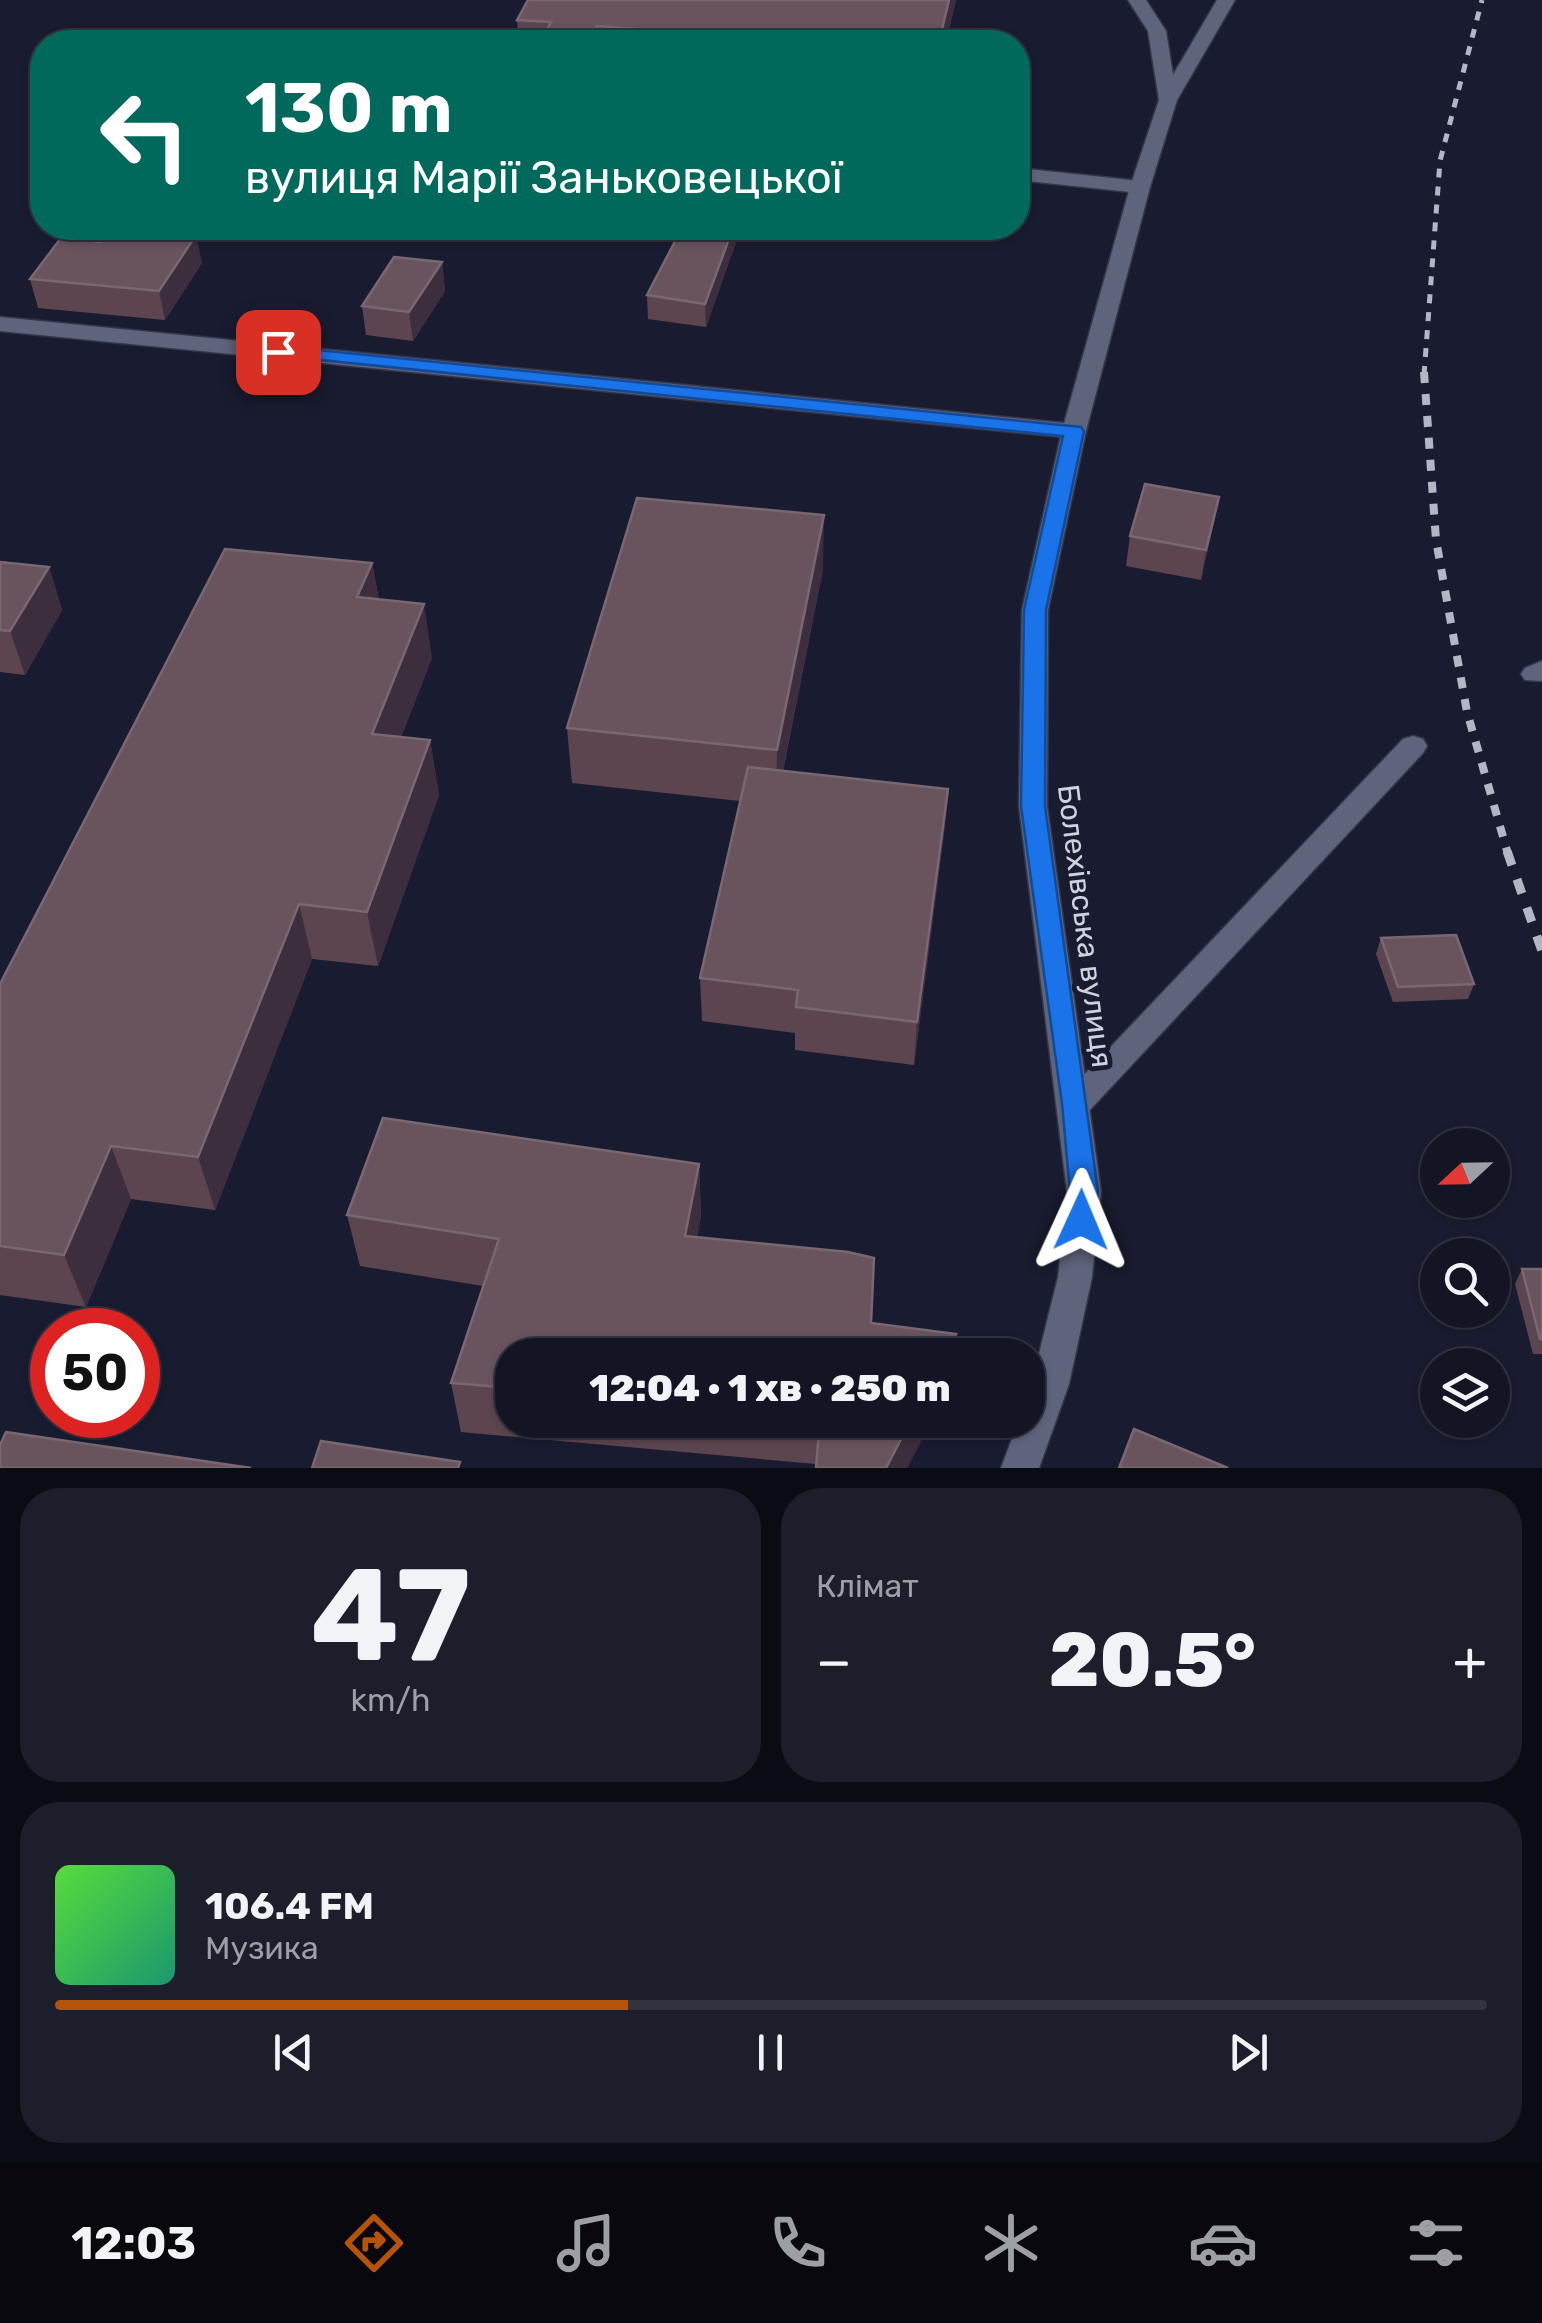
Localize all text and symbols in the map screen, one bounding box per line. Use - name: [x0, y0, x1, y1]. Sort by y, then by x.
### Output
- text: 130 m: [245, 67, 453, 150]
- icon: left: [80, 70, 210, 200]
- text: вулиця Марії Заньковецької: [245, 151, 843, 204]
- pin: [236, 310, 321, 395]
- icon: arrive: [251, 325, 306, 380]
- street label: Болехівська вулиця: [1050, 782, 1120, 1070]
- north arrow: [1420, 1128, 1510, 1218]
- map controls: [1420, 1128, 1510, 1438]
- position arrow: [1029, 1168, 1133, 1272]
- button: search: [1420, 1238, 1510, 1328]
- speed limit sign: 50: [30, 1308, 160, 1438]
- button: layers: [1420, 1348, 1510, 1438]
- text: 12:04 · 1 хв · 250 m: [589, 1365, 951, 1411]
- text: 47: [310, 1538, 471, 1693]
- text: Клімат: [816, 1567, 919, 1605]
- text: 20.5°: [1049, 1616, 1256, 1705]
- text: −: [816, 1629, 852, 1694]
- text: +: [1453, 1629, 1487, 1694]
- text: km/h: [351, 1681, 430, 1719]
- text: 106.4 FM: [205, 1883, 374, 1929]
- text: Музика: [205, 1929, 319, 1967]
- icon: previous: [266, 2025, 321, 2080]
- icon: pause: [743, 2025, 798, 2080]
- icon: next: [1221, 2025, 1276, 2080]
- icon: directions: [339, 2208, 409, 2278]
- icon: music: [551, 2208, 621, 2278]
- icon: phone: [763, 2208, 833, 2278]
- icon: climate: [976, 2208, 1046, 2278]
- icon: car: [1188, 2208, 1258, 2278]
- icon: filters: [1401, 2208, 1471, 2278]
- text: 12:03: [71, 2217, 196, 2270]

